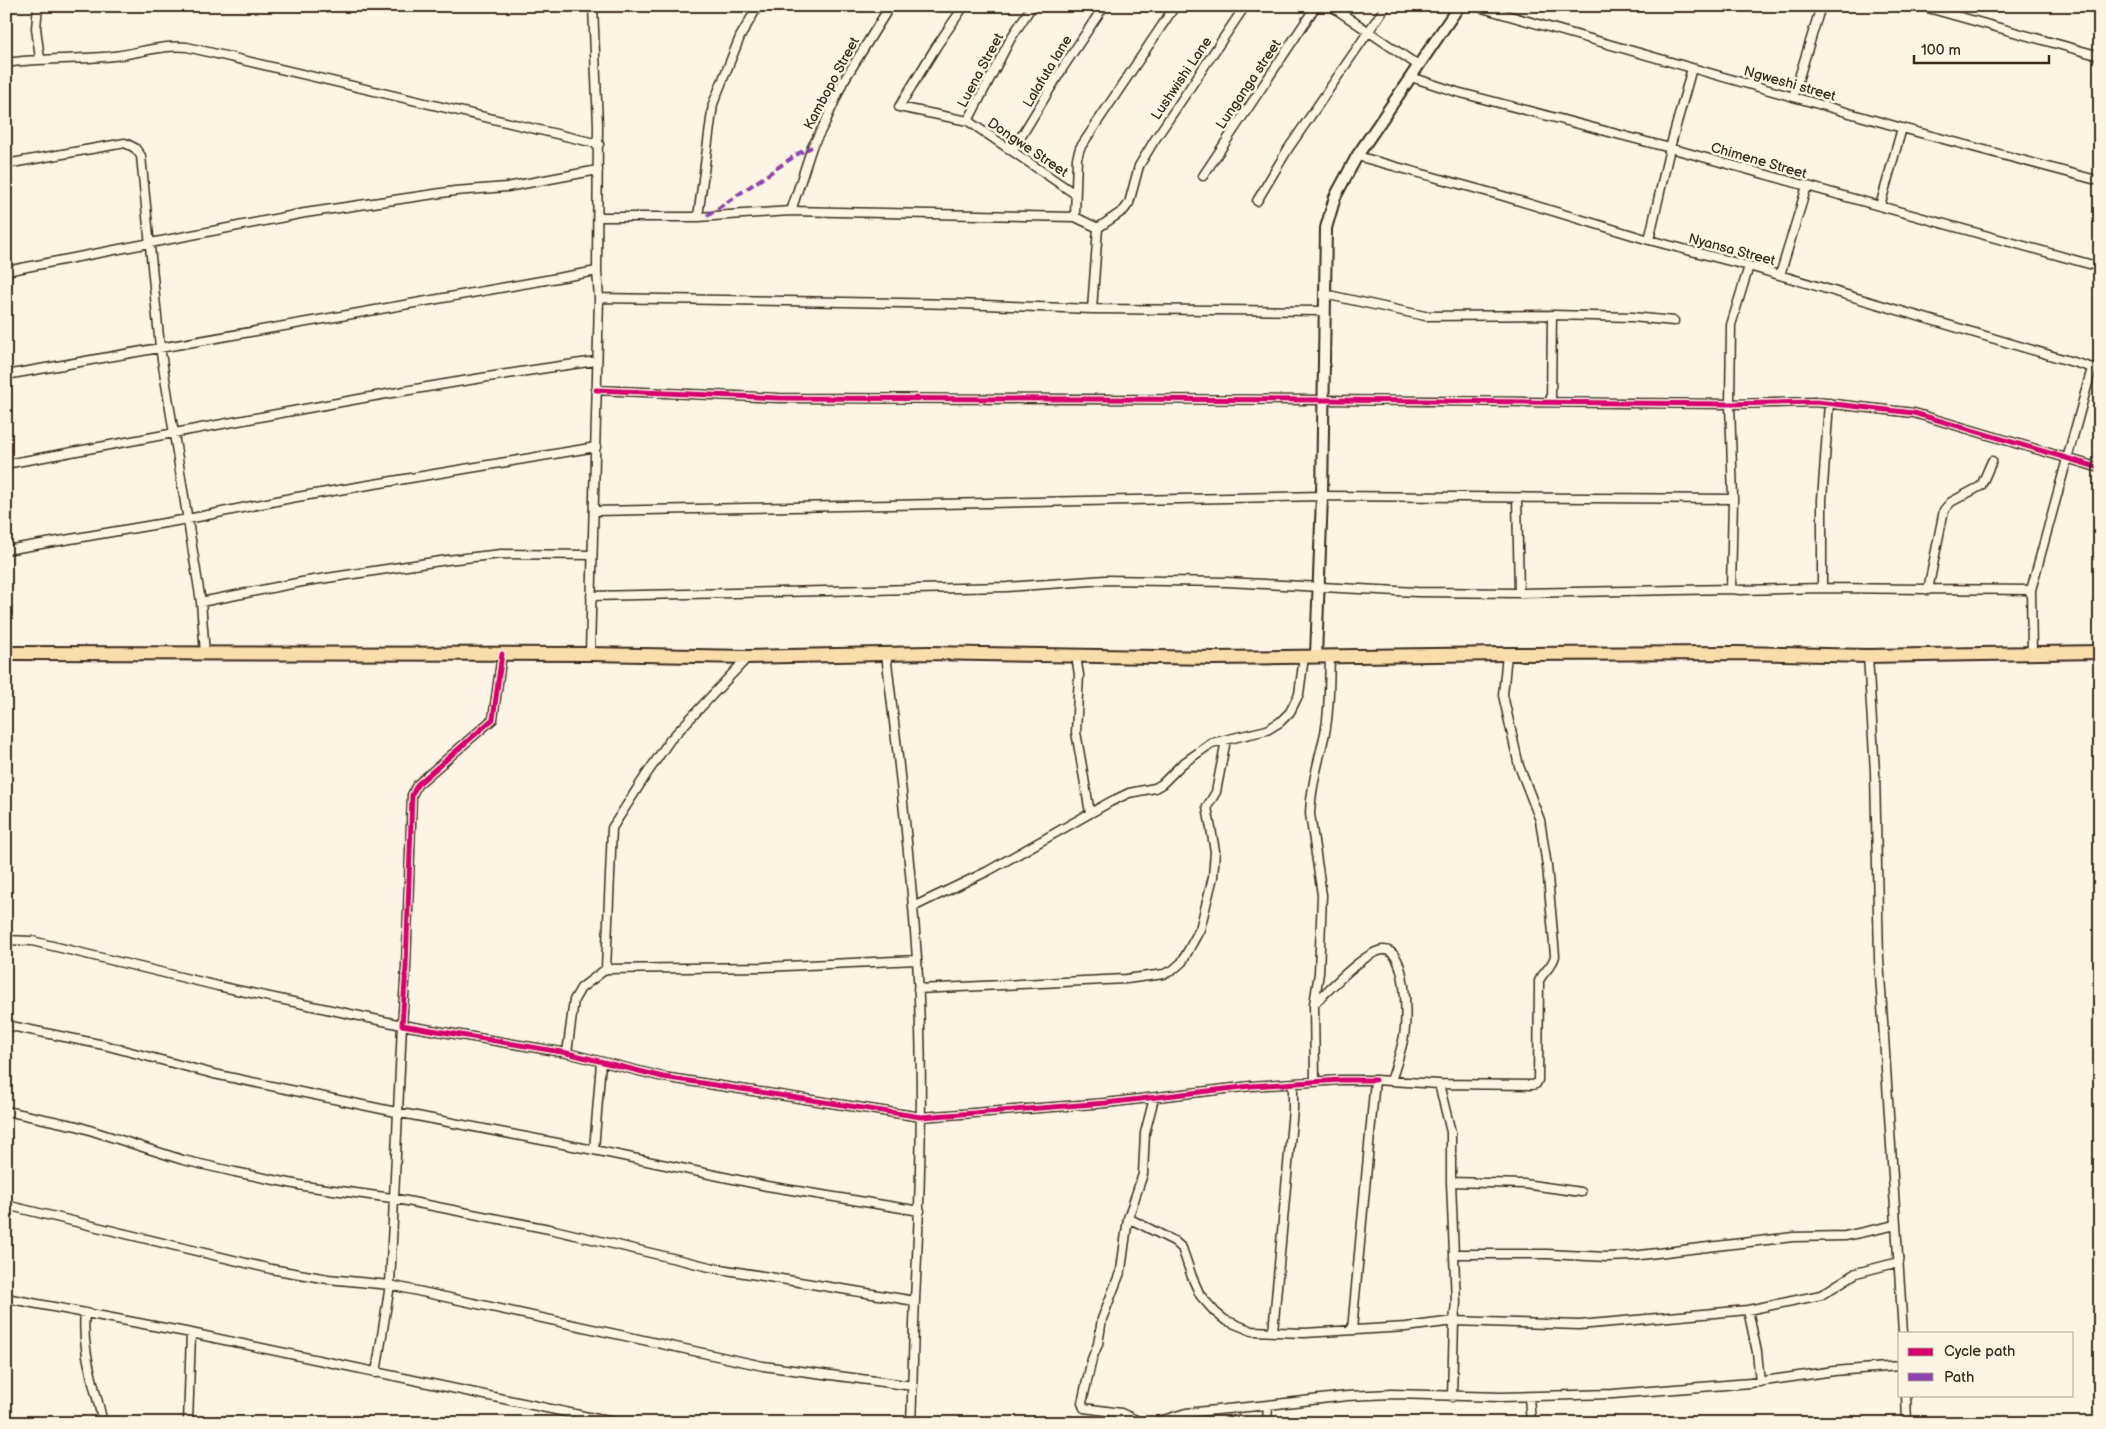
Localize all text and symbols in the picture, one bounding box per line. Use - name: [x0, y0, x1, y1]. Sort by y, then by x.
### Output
- street label: Luena Street: [954, 29, 1008, 110]
- street label: Lalafuta lane: [1019, 32, 1076, 110]
- scale bar: [1914, 32, 2048, 64]
- street label: Kambopo Street: [800, 33, 863, 132]
- street label: Lushwishi Lane: [1147, 33, 1215, 123]
- street label: Lunganga street: [1212, 36, 1285, 132]
- text: 100 m: [1921, 41, 1961, 60]
- street label: Ngweshi street: [1742, 62, 1838, 105]
- street label: Dongwe Street: [984, 114, 1072, 181]
- street label: Chimene Street: [1709, 139, 1809, 182]
- street label: Nyansa Street: [1687, 230, 1778, 269]
- legend: [1898, 1332, 2074, 1396]
- text: Cycle path: [1944, 1342, 2015, 1361]
- text: Path: [1944, 1368, 1974, 1387]

